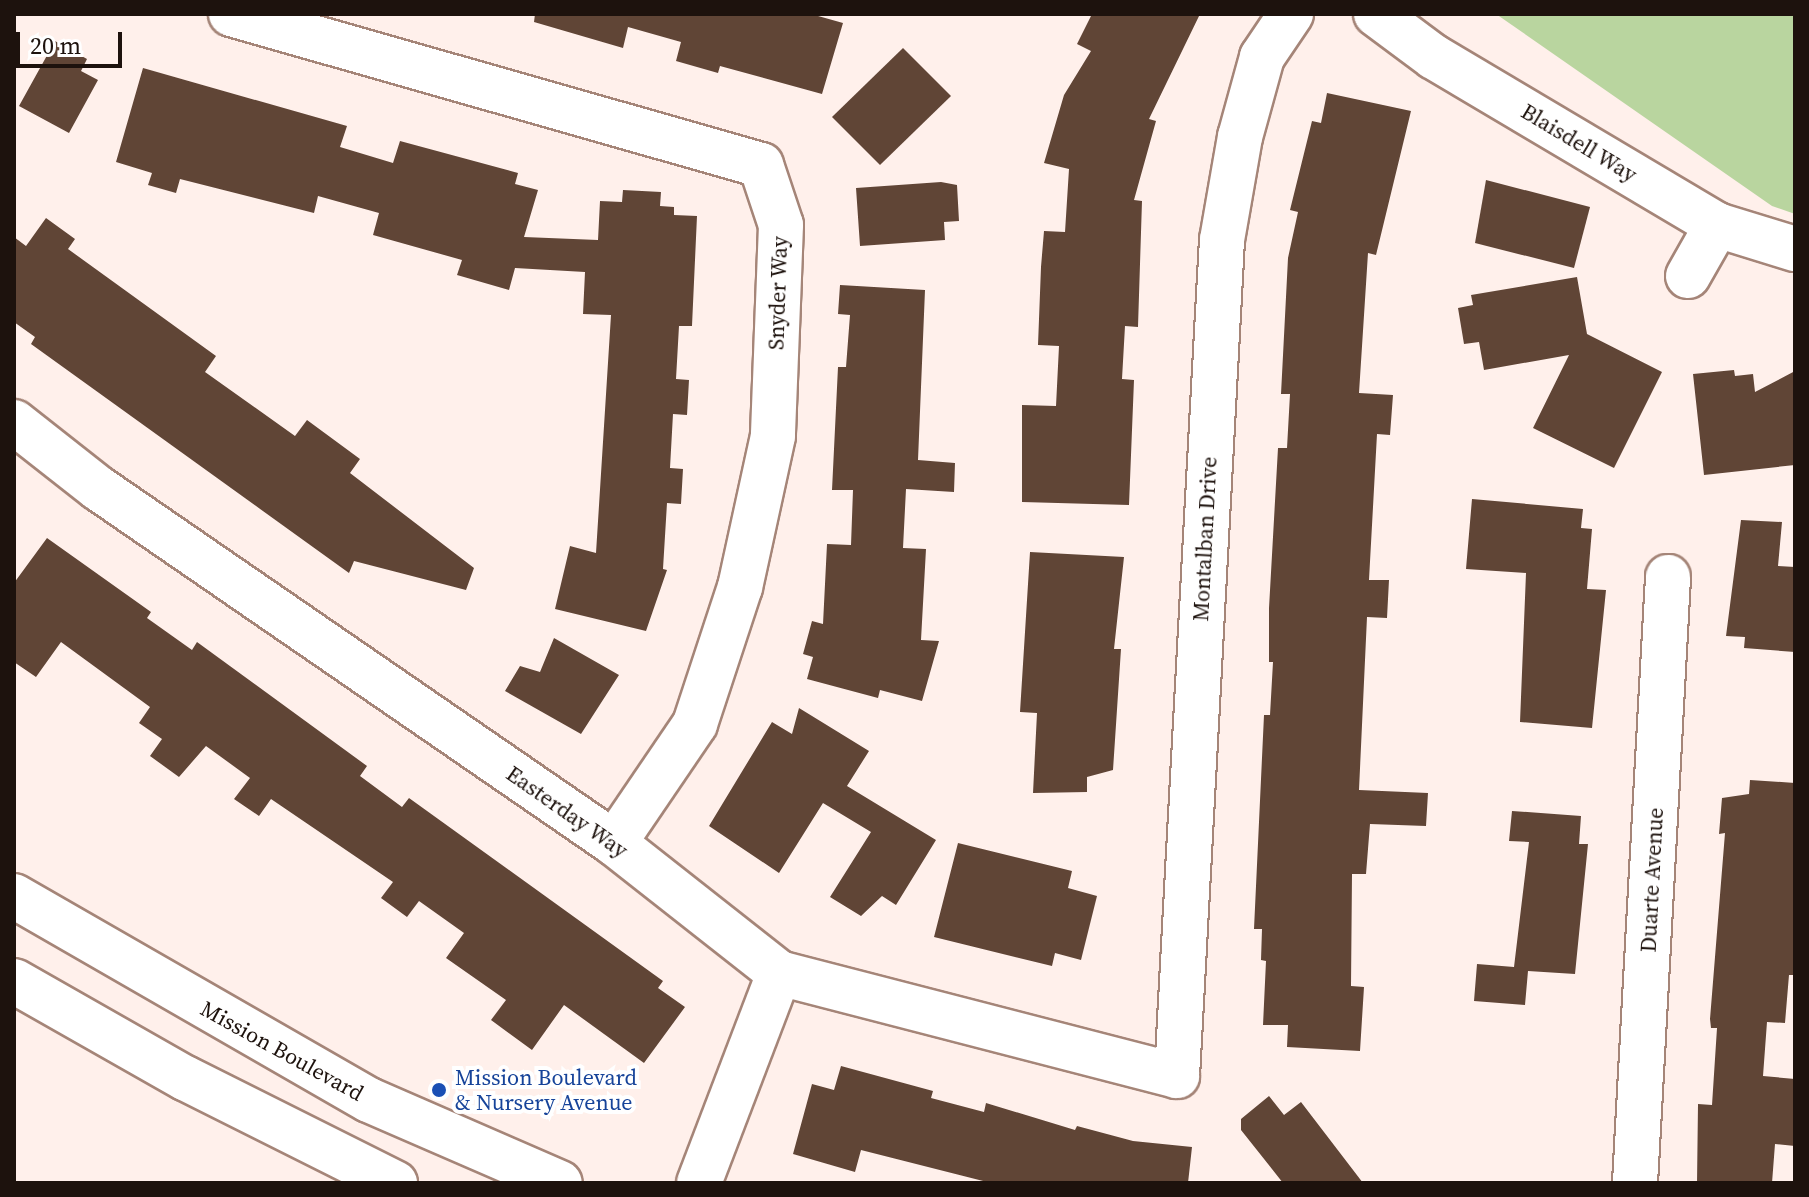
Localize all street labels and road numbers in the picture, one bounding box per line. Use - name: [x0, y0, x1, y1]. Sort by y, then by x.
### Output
- street label: Blaisdell Way: [1516, 98, 1642, 188]
- street label: Snyder Way: [763, 235, 793, 351]
- street label: Montalban Drive: [1188, 456, 1222, 622]
- street label: Easterday Way: [501, 760, 633, 864]
- street label: Duarte Avenue: [1635, 807, 1669, 953]
- street label: Mission Boulevard: [196, 995, 368, 1107]

